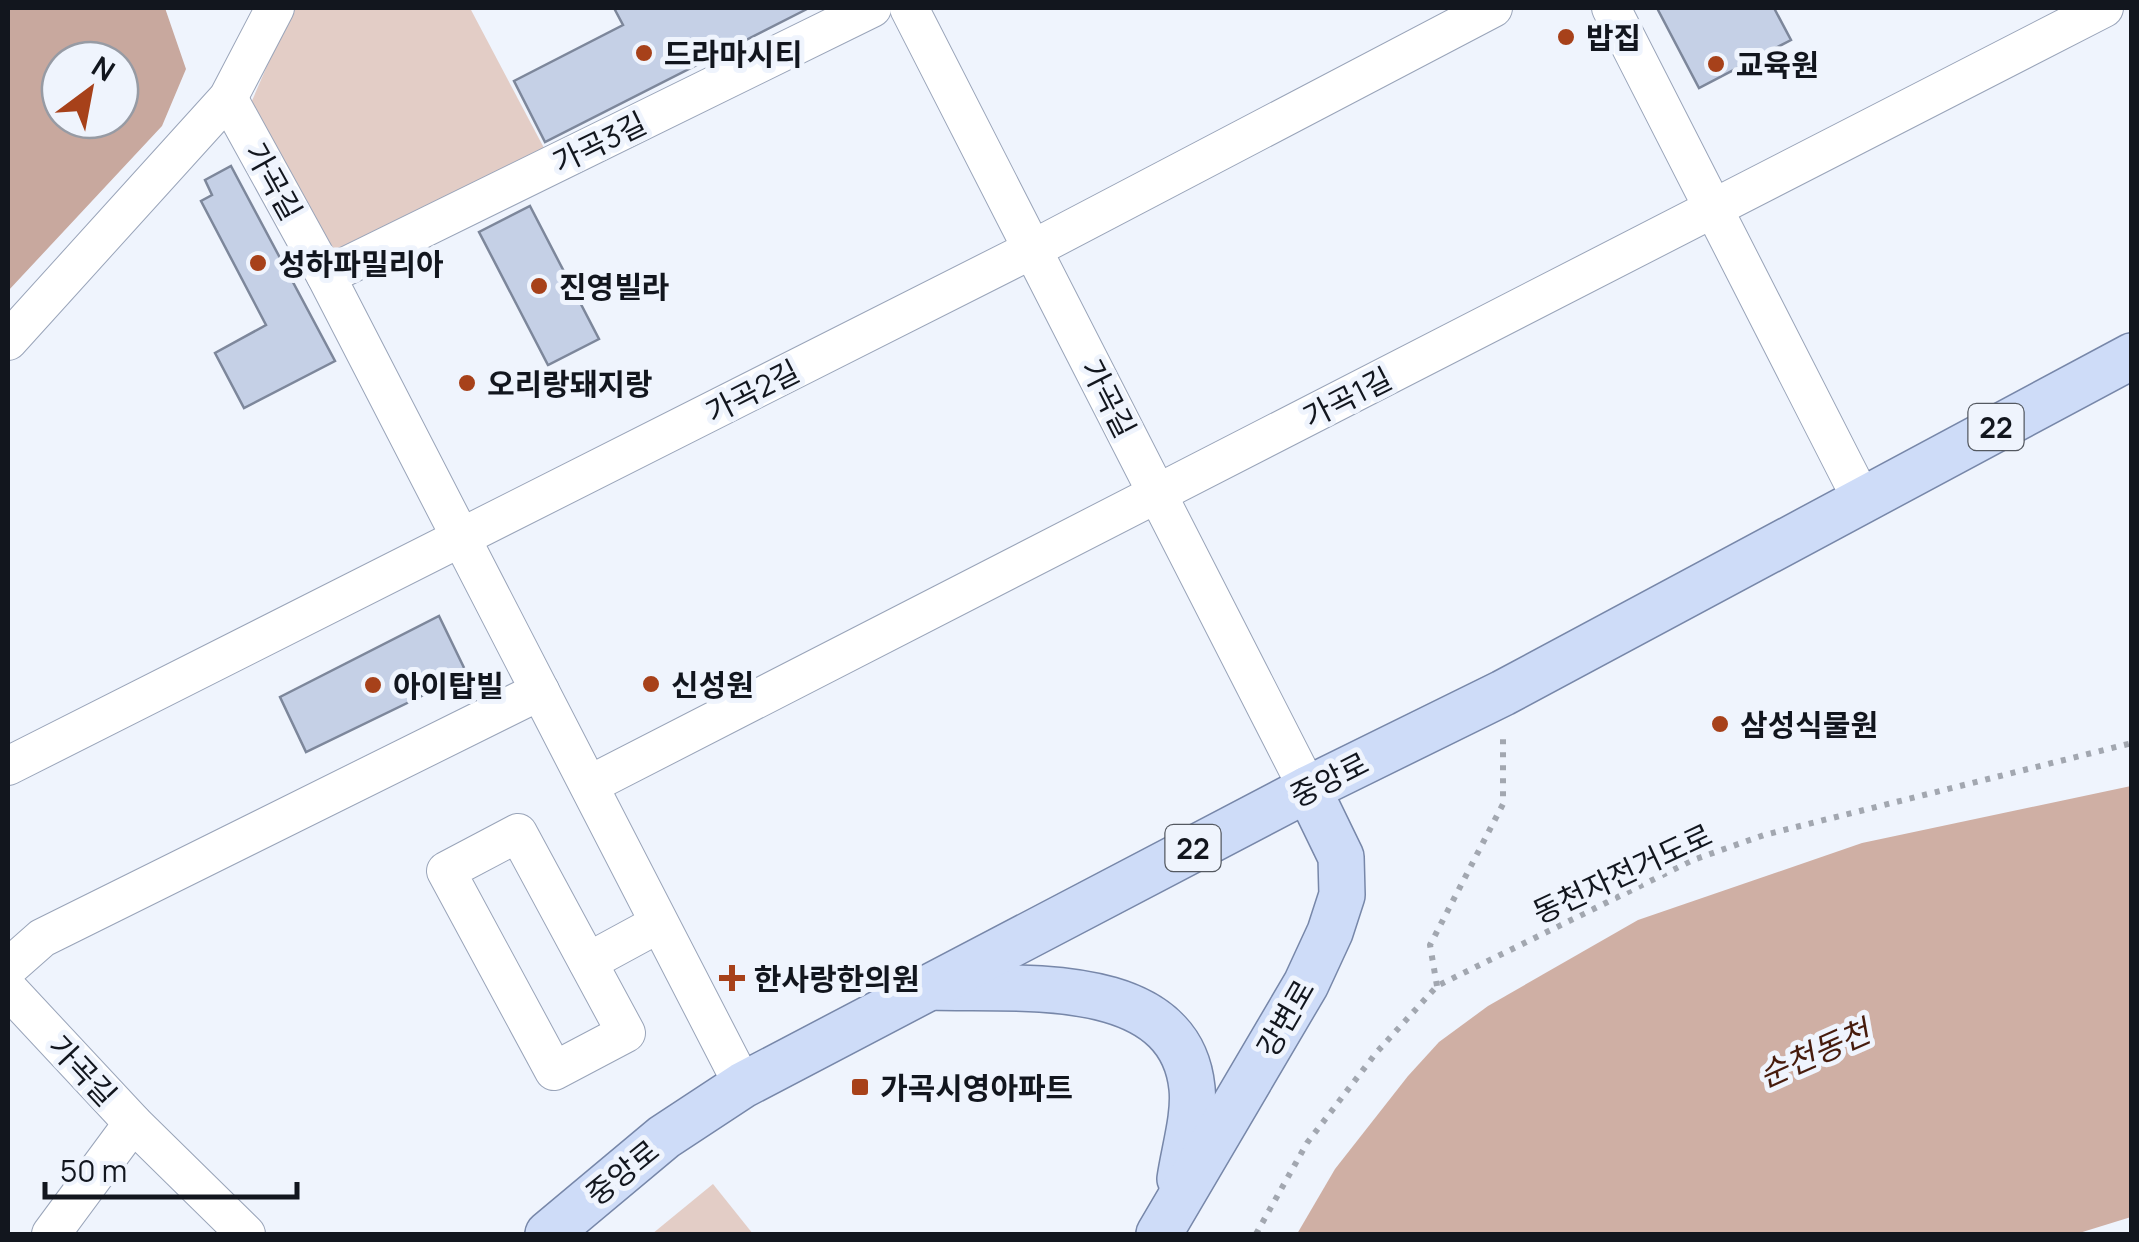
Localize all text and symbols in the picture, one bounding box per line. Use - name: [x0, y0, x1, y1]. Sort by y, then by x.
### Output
- place label: 밥집: [1586, 17, 1641, 58]
- marker: 밥집: [1555, 26, 1577, 48]
- place label: 드라마시티: [664, 33, 802, 74]
- north arrow: [40, 40, 140, 140]
- marker: 드라마시티: [633, 42, 655, 64]
- place label: 교육원: [1736, 44, 1819, 85]
- text: N: [85, 47, 122, 89]
- marker: 교육원: [1705, 53, 1727, 75]
- street label: 가곡3길: [545, 102, 653, 182]
- street label: 가곡길: [236, 135, 312, 227]
- place label: 성하파밀리아: [278, 243, 444, 284]
- marker: 성하파밀리아: [247, 252, 269, 274]
- place label: 진영빌라: [559, 266, 669, 307]
- marker: 진영빌라: [528, 275, 550, 297]
- street label: 가곡2길: [698, 350, 806, 432]
- street label: 가곡길: [1072, 352, 1146, 444]
- street label: 가곡1길: [1296, 357, 1398, 437]
- place label: 오리랑돼지랑: [487, 363, 653, 404]
- marker: 오리랑돼지랑: [456, 372, 478, 394]
- road number: 22: [1968, 404, 2024, 450]
- place label: 신성원: [671, 664, 754, 705]
- place label: 아이탑빌: [393, 665, 503, 706]
- marker: 신성원: [640, 673, 662, 695]
- marker: 아이탑빌: [362, 674, 384, 696]
- place label: 삼성식물원: [1740, 704, 1878, 745]
- marker: 삼성식물원: [1709, 713, 1731, 735]
- street label: 중앙로: [1283, 742, 1375, 816]
- street label: 동천자전거도로: [1526, 814, 1718, 932]
- road number: 22: [1166, 825, 1220, 871]
- place label: 한사랑한의원: [754, 958, 920, 999]
- marker: 한사랑한의원: [719, 965, 745, 991]
- street label: 강변로: [1247, 972, 1323, 1064]
- water label: 순천동천: [1751, 1008, 1880, 1097]
- street label: 가곡길: [40, 1026, 126, 1114]
- place label: 가곡시영아파트: [880, 1067, 1073, 1108]
- marker: 가곡시영아파트: [849, 1076, 871, 1098]
- street label: 중앙로: [577, 1130, 667, 1214]
- scale bar: [45, 1137, 298, 1199]
- text: 50 m: [60, 1150, 127, 1191]

